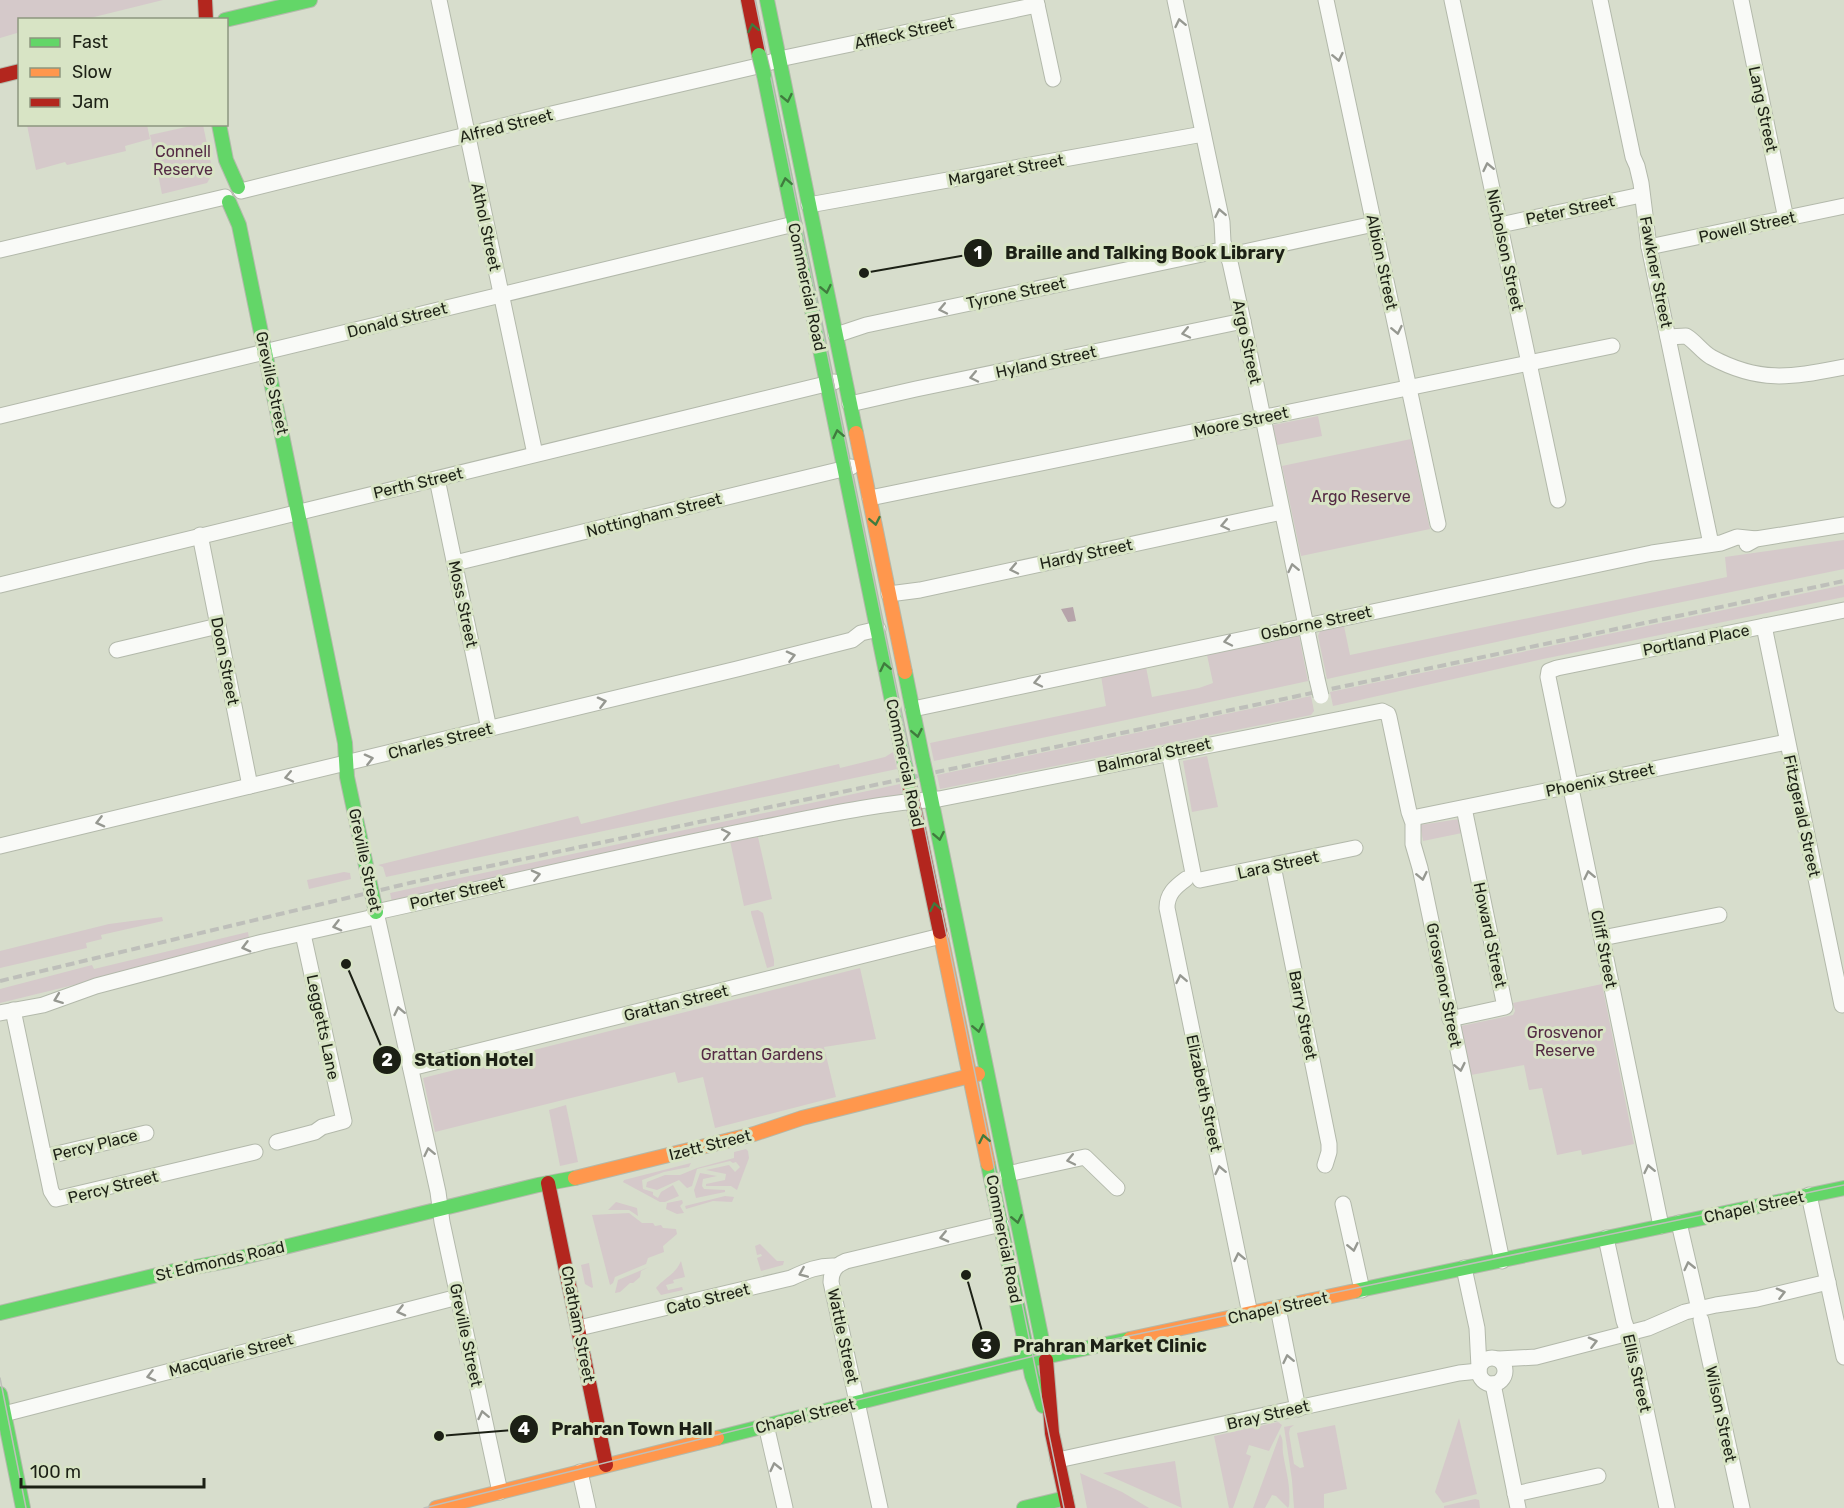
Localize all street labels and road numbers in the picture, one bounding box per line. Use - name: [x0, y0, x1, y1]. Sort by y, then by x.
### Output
- street label: Affleck Street: [853, 13, 955, 53]
- street label: Lang Street: [1745, 64, 1781, 154]
- street label: Alfred Street: [457, 105, 555, 147]
- street label: Margaret Street: [947, 150, 1065, 190]
- street label: Athol Street: [467, 181, 505, 273]
- street label: Nicholson Street: [1483, 187, 1527, 313]
- street label: Peter Street: [1524, 191, 1616, 229]
- street label: Powell Street: [1697, 207, 1797, 247]
- street label: Albion Street: [1363, 213, 1401, 311]
- street label: Fawkner Street: [1636, 215, 1676, 329]
- street label: Commercial Road: [784, 221, 830, 353]
- street label: Tyrone Street: [965, 273, 1067, 313]
- street label: Donald Street: [345, 298, 449, 342]
- street label: Argo Street: [1229, 298, 1265, 386]
- street label: Greville Street: [252, 330, 292, 436]
- street label: Hyland Street: [994, 342, 1098, 382]
- street label: Moore Street: [1192, 403, 1290, 441]
- street label: Perth Street: [371, 463, 465, 503]
- street label: Nottingham Street: [584, 489, 724, 541]
- street label: Hardy Street: [1038, 535, 1134, 573]
- street label: Moss Street: [445, 559, 481, 649]
- street label: Osborne Street: [1259, 602, 1373, 644]
- street label: Doon Street: [207, 615, 243, 707]
- street label: Portland Place: [1641, 620, 1751, 660]
- street label: Commercial Road: [882, 697, 928, 829]
- street label: Charles Street: [386, 719, 494, 763]
- street label: Balmoral Street: [1095, 734, 1213, 776]
- street label: Fitzgerald Street: [1780, 753, 1824, 879]
- street label: Phoenix Street: [1544, 759, 1656, 801]
- street label: Greville Street: [345, 807, 385, 913]
- street label: Lara Street: [1236, 847, 1320, 883]
- street label: Porter Street: [408, 873, 506, 913]
- street label: Howard Street: [1470, 880, 1510, 990]
- street label: Cliff Street: [1587, 908, 1621, 990]
- street label: Grosvenor Street: [1423, 921, 1465, 1049]
- street label: Barry Street: [1285, 969, 1321, 1061]
- street label: Leggetts Lane: [303, 973, 343, 1081]
- street label: Grattan Street: [622, 981, 730, 1025]
- street label: Elizabeth Street: [1182, 1033, 1226, 1153]
- street label: Percy Place: [51, 1125, 139, 1165]
- street label: Izett Street: [667, 1126, 753, 1164]
- street label: Percy Street: [66, 1167, 160, 1207]
- street label: Commercial Road: [982, 1173, 1026, 1305]
- street label: Chapel Street: [1702, 1187, 1806, 1227]
- street label: St Edmonds Road: [154, 1237, 286, 1285]
- street label: Chatham Street: [557, 1264, 599, 1384]
- street label: Cato Street: [664, 1279, 752, 1319]
- street label: Greville Street: [446, 1282, 486, 1388]
- street label: Wattle Street: [824, 1287, 862, 1385]
- street label: Chapel Street: [1226, 1288, 1330, 1328]
- street label: Macquarie Street: [167, 1329, 295, 1381]
- street label: Ellis Street: [1619, 1332, 1655, 1414]
- street label: Wilson Street: [1702, 1364, 1740, 1464]
- street label: Chapel Street: [753, 1394, 857, 1438]
- street label: Bray Street: [1225, 1396, 1311, 1434]

